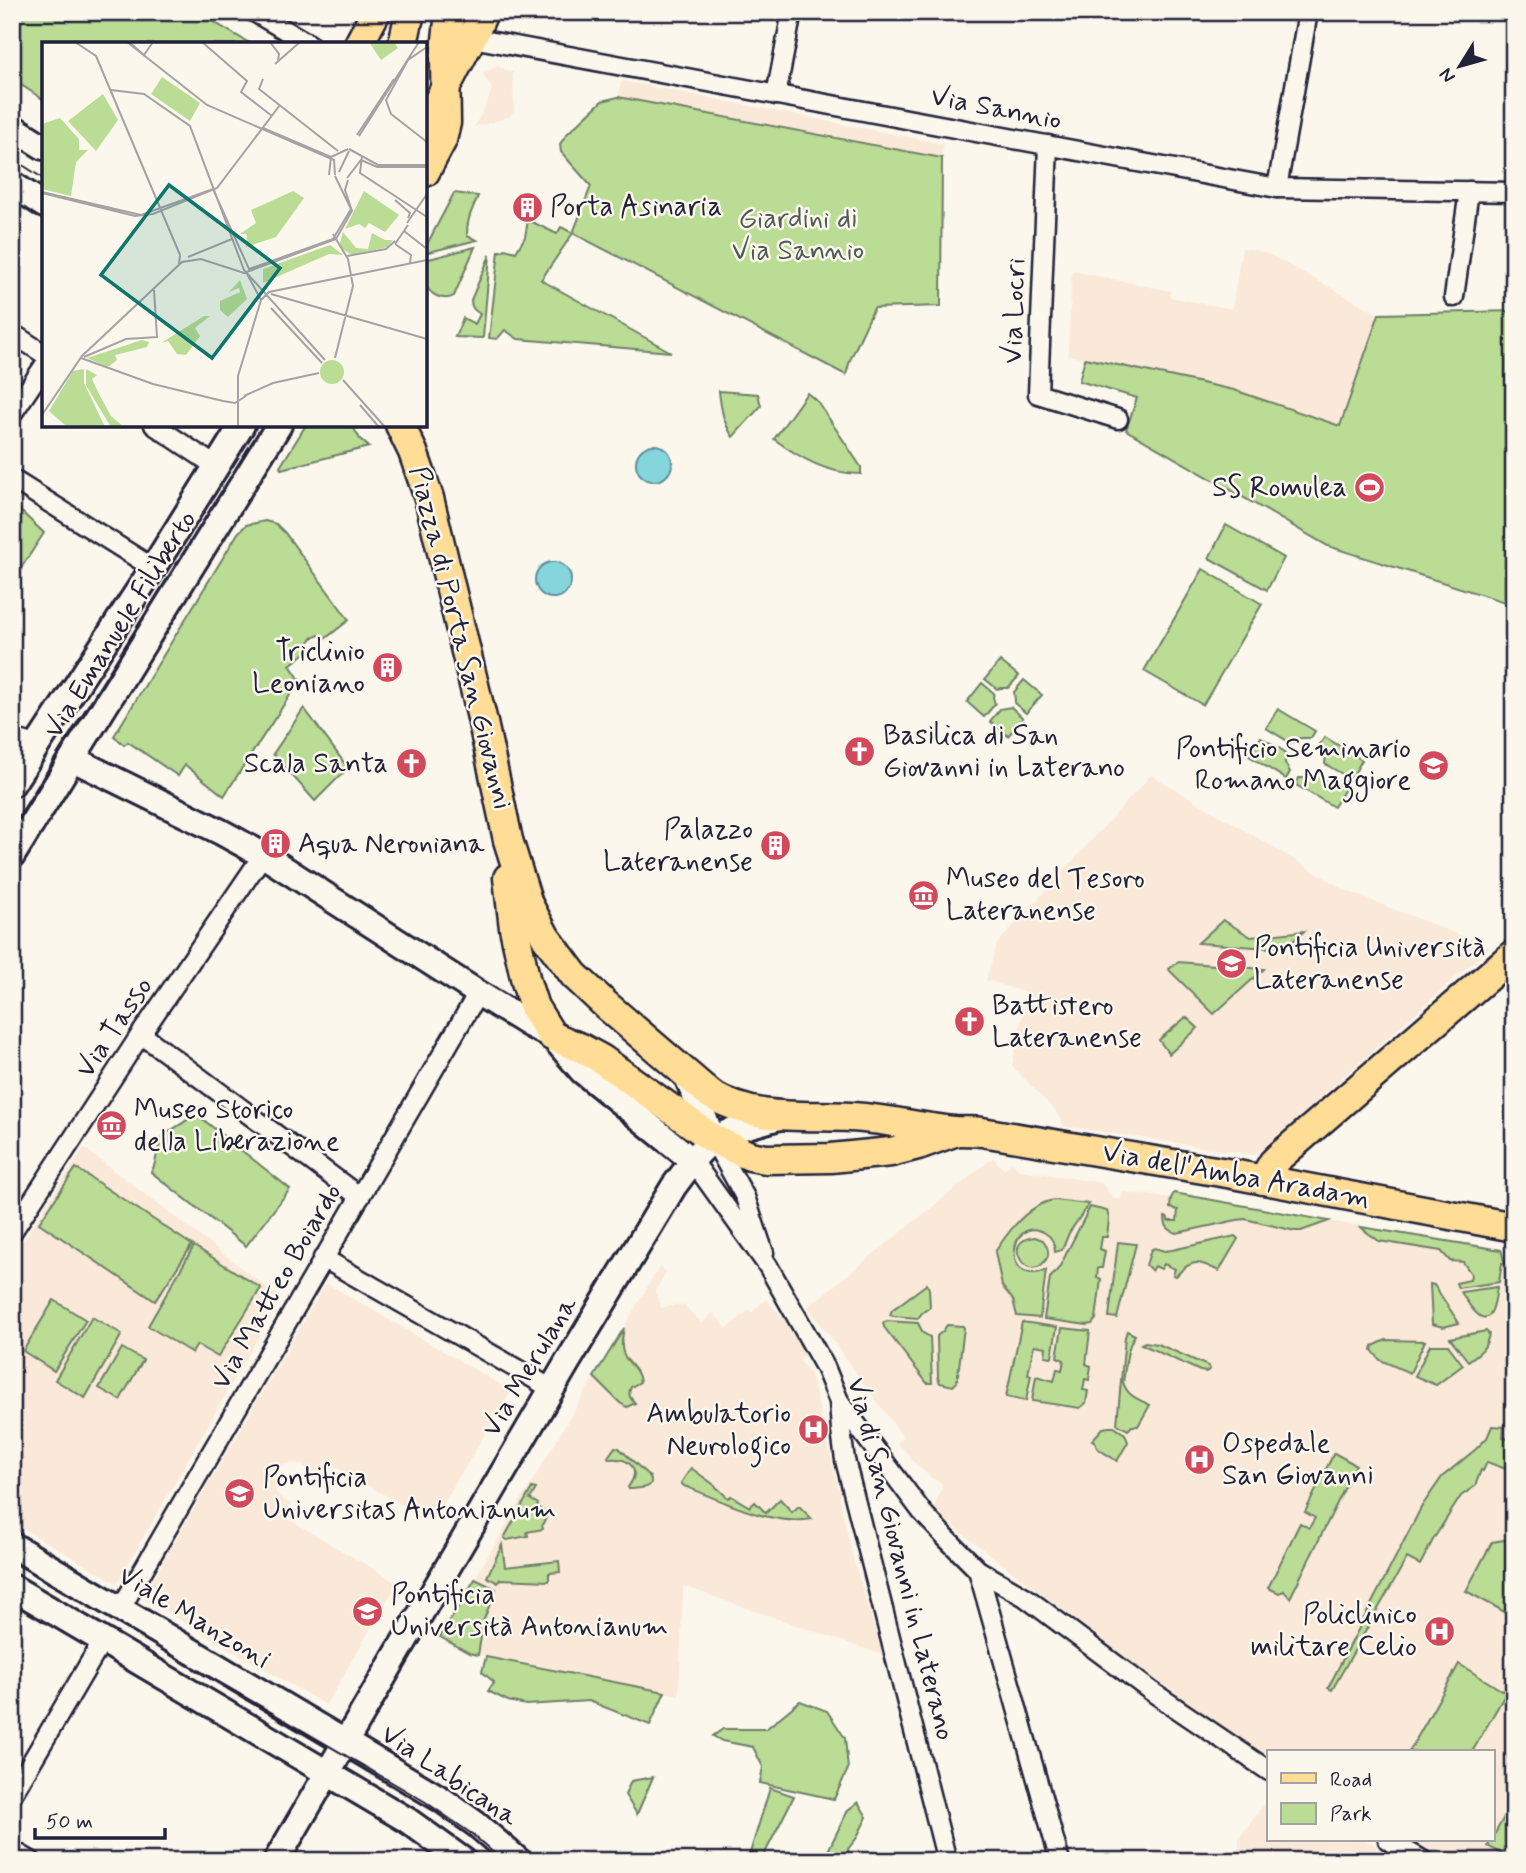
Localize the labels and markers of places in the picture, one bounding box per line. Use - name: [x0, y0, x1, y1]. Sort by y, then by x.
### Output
- place label: Porta Asinaria: [550, 189, 722, 226]
- building icon: Porta Asinaria: [510, 190, 544, 224]
- place label: SS Romulea: [1212, 470, 1347, 507]
- sports icon: SS Romulea: [1353, 471, 1387, 505]
- place label: Triclinio Leoniano: [252, 634, 365, 703]
- building icon: Triclinio Leoniano: [371, 651, 405, 685]
- place label: Basilica di San Giovanni in Laterano: [883, 718, 1125, 787]
- place label: Pontificio Seminario Romano Maggiore: [1176, 731, 1411, 803]
- church icon: Basilica di San Giovanni in Laterano: [843, 735, 877, 769]
- place label: Scala Santa: [244, 746, 388, 783]
- church icon: Scala Santa: [394, 747, 428, 781]
- school or university icon: Pontificio Seminario Romano Maggiore: [1417, 748, 1451, 782]
- place label: Palazzo Lateranense: [603, 812, 753, 881]
- place label: Aqua Neroniana: [298, 826, 485, 863]
- building icon: Aqua Neroniana: [258, 827, 292, 861]
- building icon: Palazzo Lateranense: [759, 829, 793, 863]
- place label: Museo del Tesoro Lateranense: [946, 861, 1145, 930]
- museum icon: Museo del Tesoro Lateranense: [906, 878, 940, 912]
- place label: Pontificia Università Lateranense: [1254, 930, 1486, 999]
- school or university icon: Pontificia Università Lateranense: [1214, 947, 1248, 981]
- place label: Battistero Lateranense: [992, 988, 1142, 1057]
- church icon: Battistero Lateranense: [952, 1005, 986, 1039]
- place label: Museo Storico della Liberazione: [134, 1092, 339, 1161]
- museum icon: Museo Storico della Liberazione: [94, 1109, 128, 1143]
- place label: Ambulatorio Neurologico: [646, 1396, 791, 1468]
- hospital icon: Ambulatorio Neurologico: [797, 1413, 831, 1447]
- place label: Ospedale San Giovanni: [1222, 1426, 1374, 1495]
- hospital icon: Ospedale San Giovanni: [1182, 1443, 1216, 1477]
- place label: Pontificia Universitas Antonianum: [263, 1460, 556, 1529]
- school or university icon: Pontificia Universitas Antonianum: [223, 1477, 257, 1511]
- place label: Pontificia Università Antonianum: [391, 1577, 668, 1646]
- school or university icon: Pontificia Università Antonianum: [351, 1594, 385, 1628]
- place label: Policlinico militare Celio: [1250, 1597, 1417, 1666]
- hospital icon: Policlinico militare Celio: [1423, 1614, 1457, 1648]

